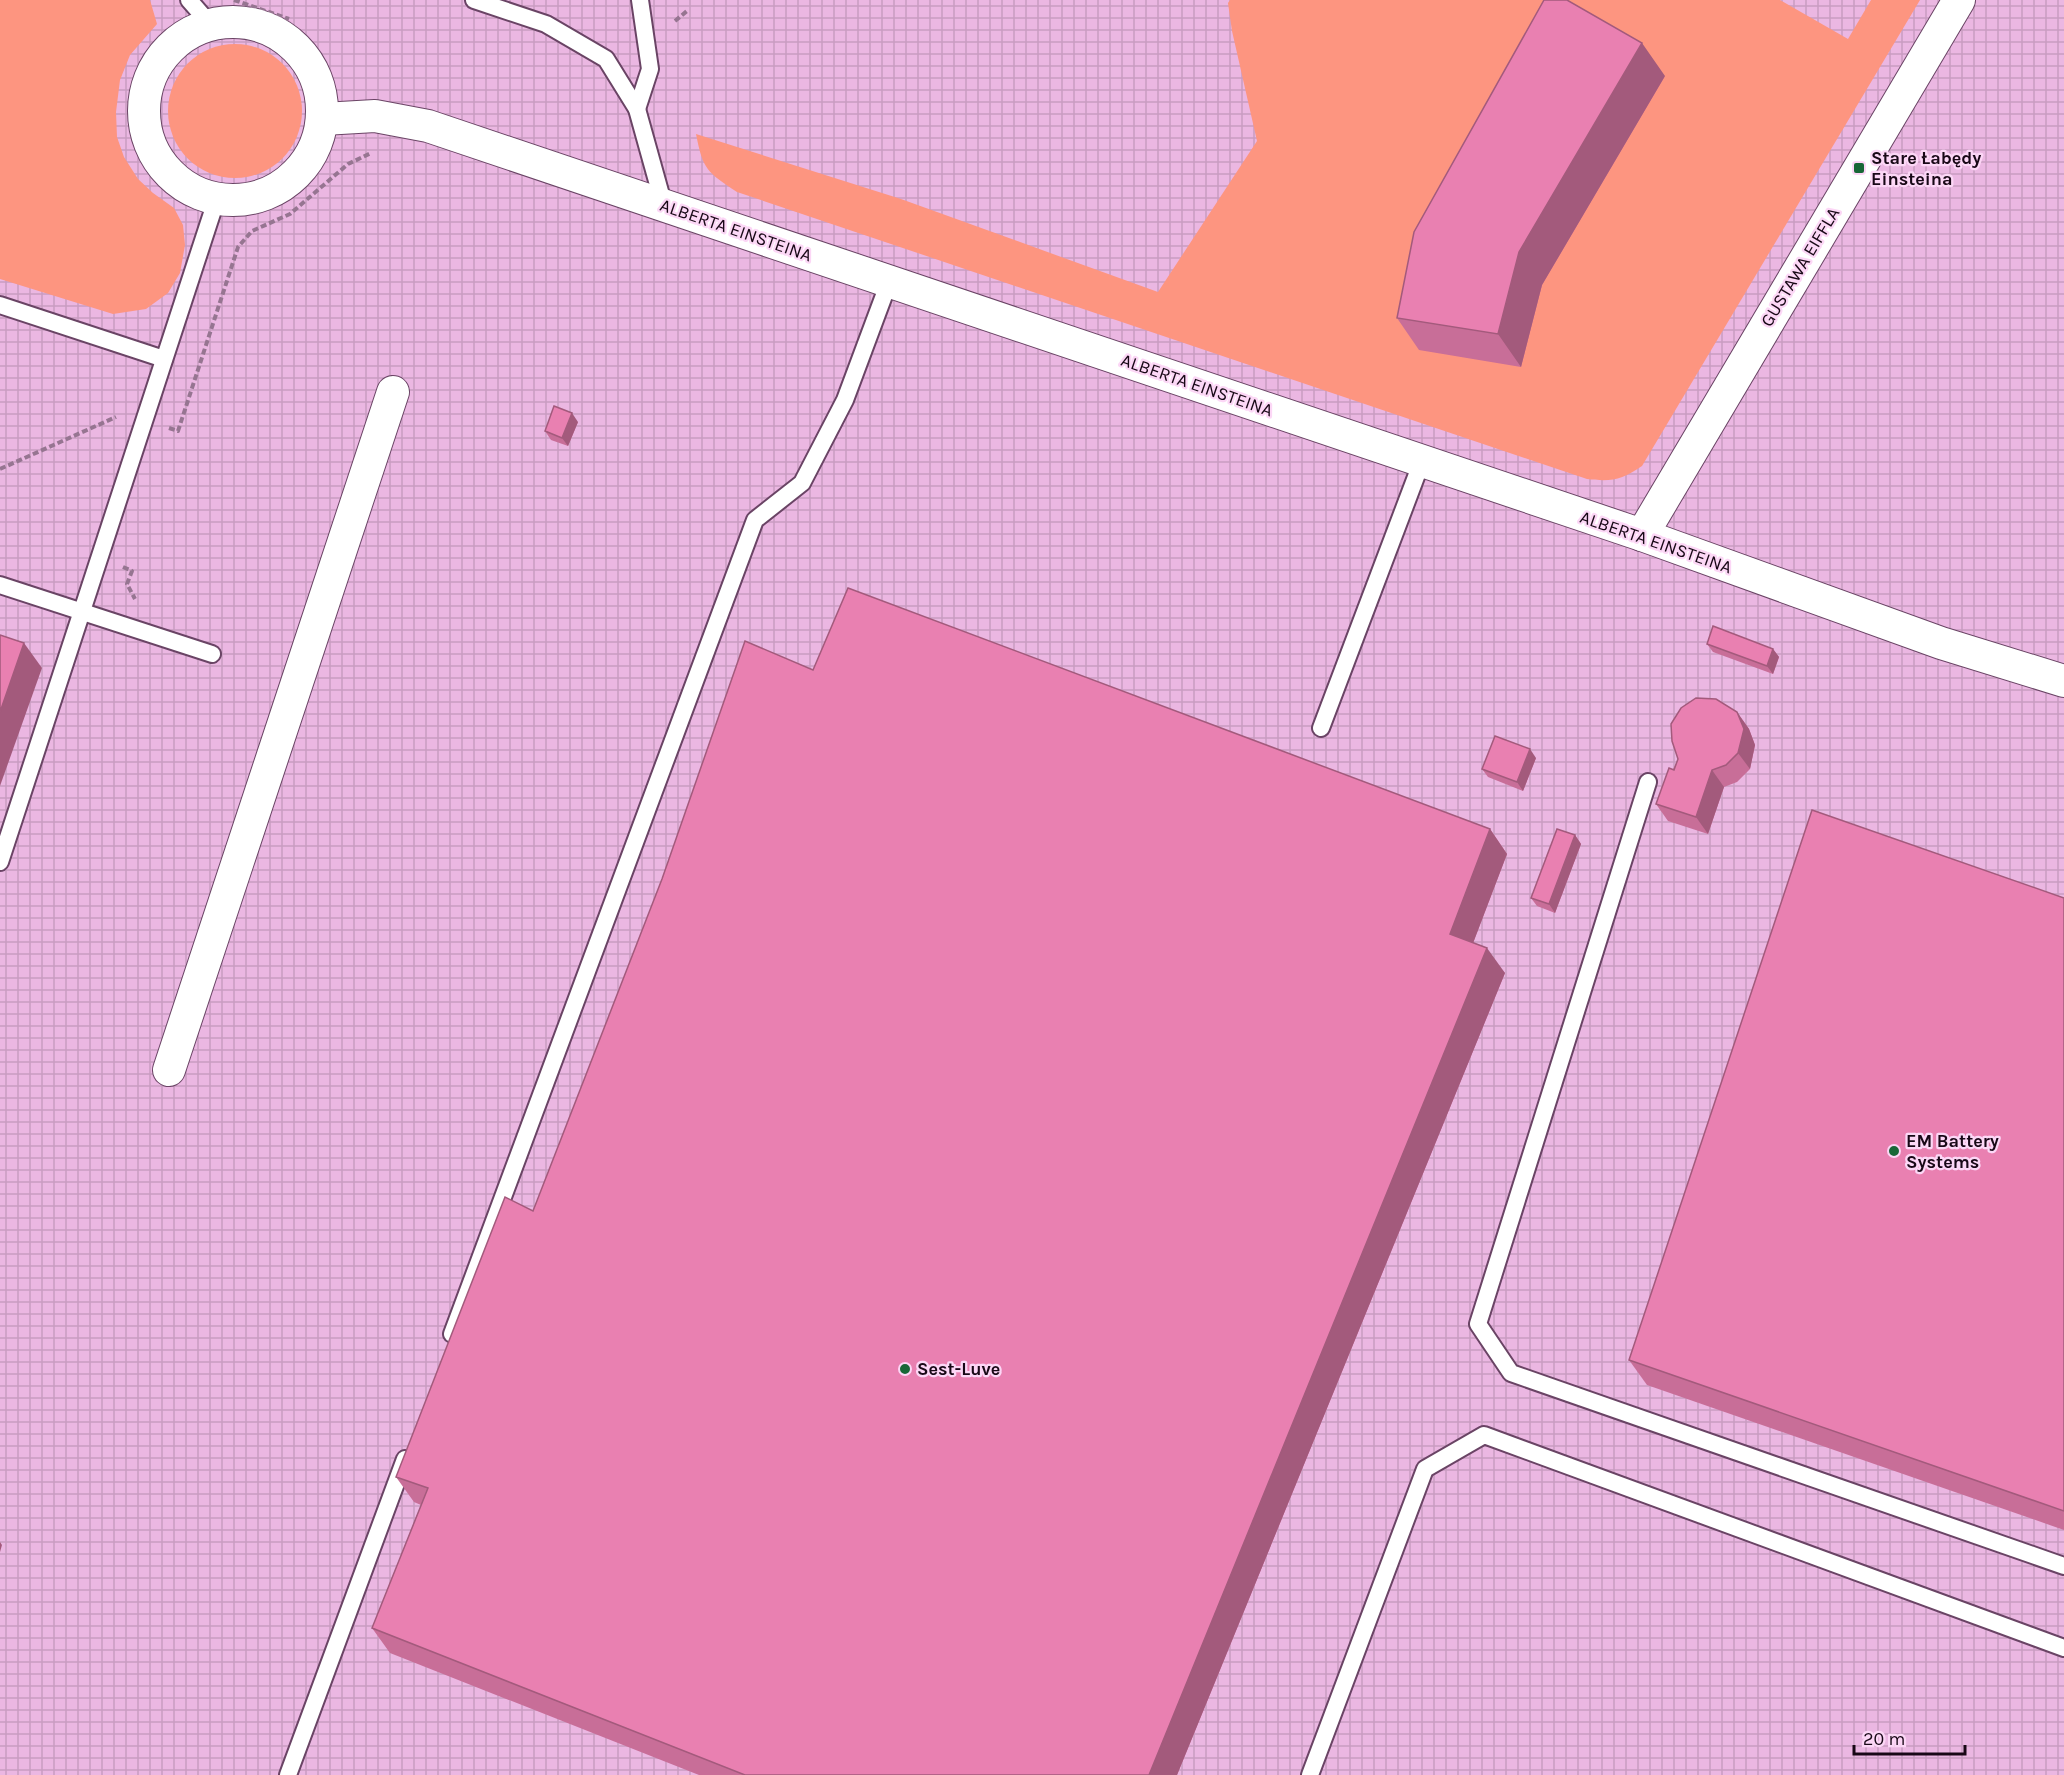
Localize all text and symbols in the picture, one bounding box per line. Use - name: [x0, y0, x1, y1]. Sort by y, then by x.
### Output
- place label: Stare Łabędy Einsteina: [1871, 147, 1981, 190]
- marker: Stare Łabędy Einsteina: [1852, 161, 1866, 175]
- street label: ALBERTA EINSTEINA: [657, 194, 815, 266]
- street label: GUSTAWA EIFFLA: [1756, 203, 1844, 331]
- street label: ALBERTA EINSTEINA: [1118, 349, 1276, 421]
- street label: ALBERTA EINSTEINA: [1577, 506, 1735, 578]
- place label: EM Battery Systems: [1906, 1130, 1999, 1173]
- marker: EM Battery Systems: [1887, 1144, 1901, 1158]
- place label: Sest-Luve: [917, 1358, 1000, 1380]
- marker: Sest-Luve: [898, 1362, 912, 1376]
- scale bar: [1854, 1718, 1965, 1756]
- text: 20 m: [1863, 1728, 1905, 1750]

